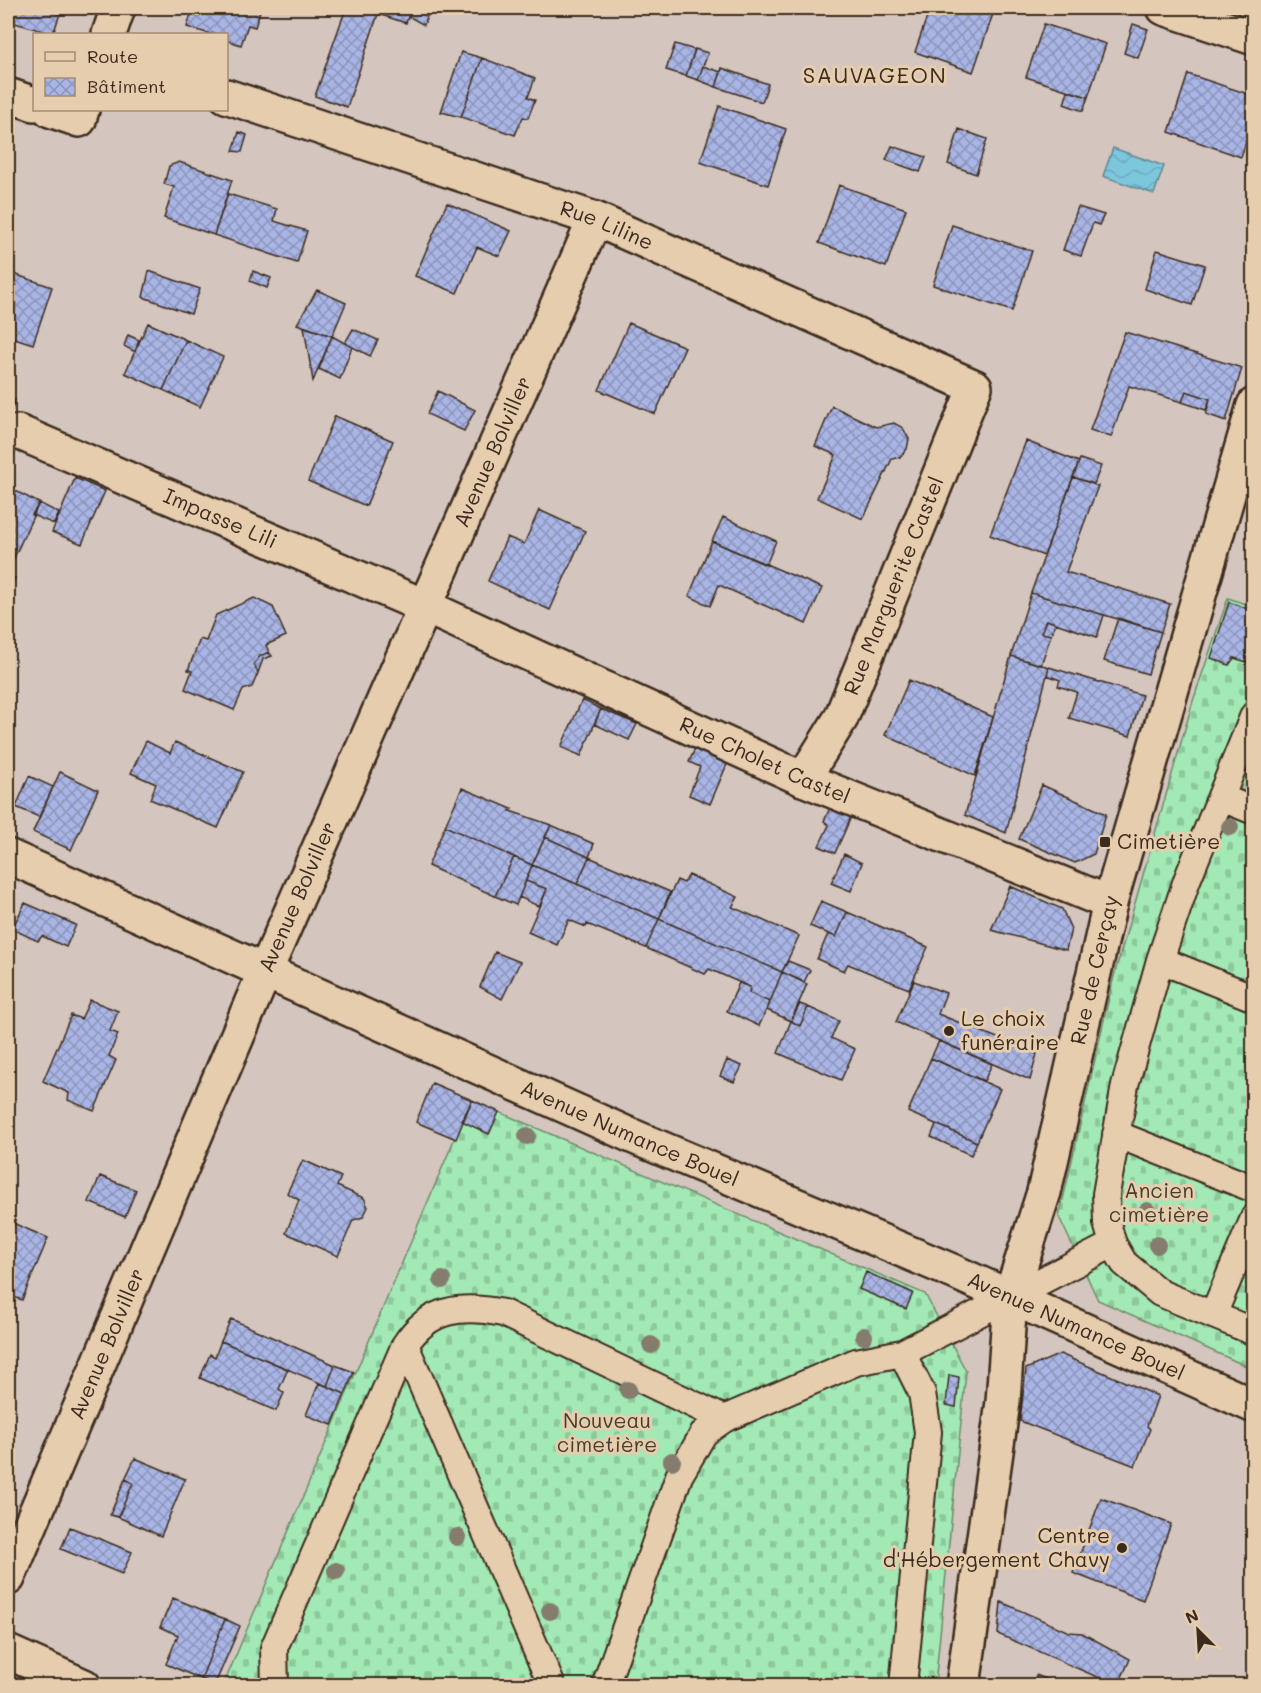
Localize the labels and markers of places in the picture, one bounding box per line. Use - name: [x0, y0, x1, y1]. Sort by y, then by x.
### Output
- place label: Cimetière: [1117, 827, 1220, 854]
- marker: Cimetière: [1098, 835, 1112, 849]
- place label: Le choix funéraire: [961, 1004, 1059, 1055]
- marker: Le choix funéraire: [942, 1024, 956, 1038]
- place label: Centre d'Hébergement Chavy: [883, 1521, 1110, 1572]
- marker: Centre d'Hébergement Chavy: [1115, 1541, 1129, 1555]

